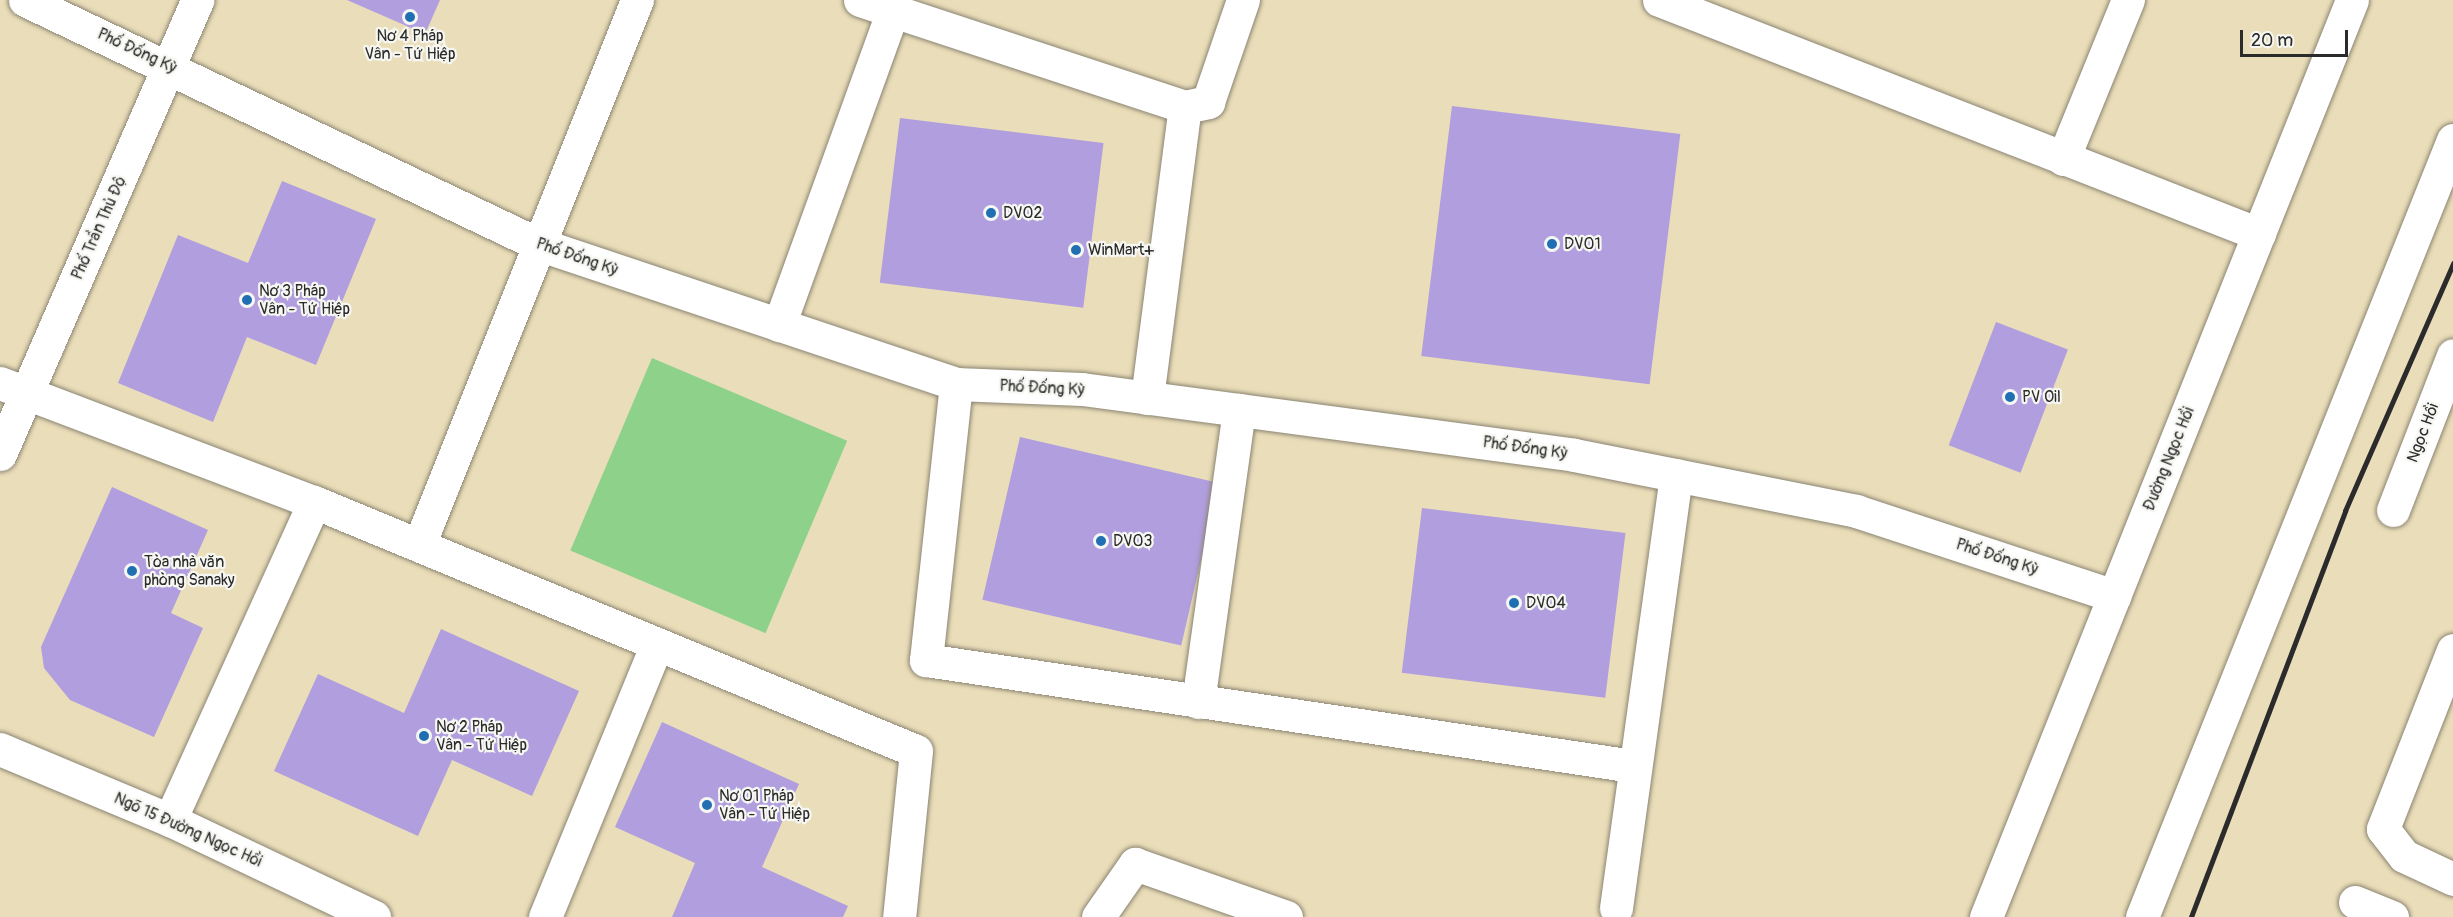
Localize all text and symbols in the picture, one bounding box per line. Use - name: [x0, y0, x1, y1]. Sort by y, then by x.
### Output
- marker: Nơ 4 Pháp Vân - Tứ Hiệp: [403, 10, 417, 24]
- scale bar: [2243, 18, 2351, 56]
- street label: Phố Đống Kỳ: [94, 24, 180, 78]
- place label: Nơ 4 Pháp Vân - Tứ Hiệp: [364, 26, 456, 64]
- text: 20 m: [2251, 29, 2293, 52]
- street label: Phố Trần Thủ Độ: [68, 173, 130, 283]
- place label: DV02: [1003, 203, 1042, 223]
- marker: DV02: [984, 206, 998, 220]
- street label: Phố Đống Kỳ: [534, 234, 620, 280]
- place label: DV01: [1564, 234, 1601, 254]
- marker: DV01: [1545, 237, 1559, 251]
- place label: WinMart+: [1088, 240, 1154, 260]
- marker: WinMart+: [1069, 243, 1083, 257]
- place label: Nơ 3 Pháp Vân - Tứ Hiệp: [259, 281, 350, 319]
- marker: Nơ 3 Pháp Vân - Tứ Hiệp: [240, 293, 254, 307]
- street label: Phố Đống Kỳ: [999, 376, 1085, 400]
- place label: PV Oil: [2022, 387, 2061, 407]
- marker: PV Oil: [2003, 390, 2017, 404]
- street label: Ngọc Hồi: [2403, 401, 2443, 465]
- street label: Đường Ngọc Hồi: [2139, 404, 2199, 514]
- street label: Phố Đống Kỳ: [1482, 433, 1568, 463]
- place label: DV03: [1113, 531, 1152, 551]
- marker: DV03: [1094, 534, 1108, 548]
- street label: Phố Đống Kỳ: [1954, 535, 2040, 579]
- place label: Tòa nhà văn phòng Sanaky: [144, 552, 235, 590]
- marker: Tòa nhà văn phòng Sanaky: [125, 564, 139, 578]
- place label: DV04: [1526, 593, 1566, 613]
- marker: DV04: [1507, 596, 1521, 610]
- place label: Nơ 2 Pháp Vân - Tứ Hiệp: [436, 717, 527, 755]
- marker: Nơ 2 Pháp Vân - Tứ Hiệp: [417, 729, 431, 743]
- place label: Nơ 01 Pháp Vân - Tứ Hiệp: [719, 786, 810, 824]
- street label: Ngõ 15 Đường Ngọc Hồi: [111, 789, 265, 871]
- marker: Nơ 01 Pháp Vân - Tứ Hiệp: [700, 798, 714, 812]

